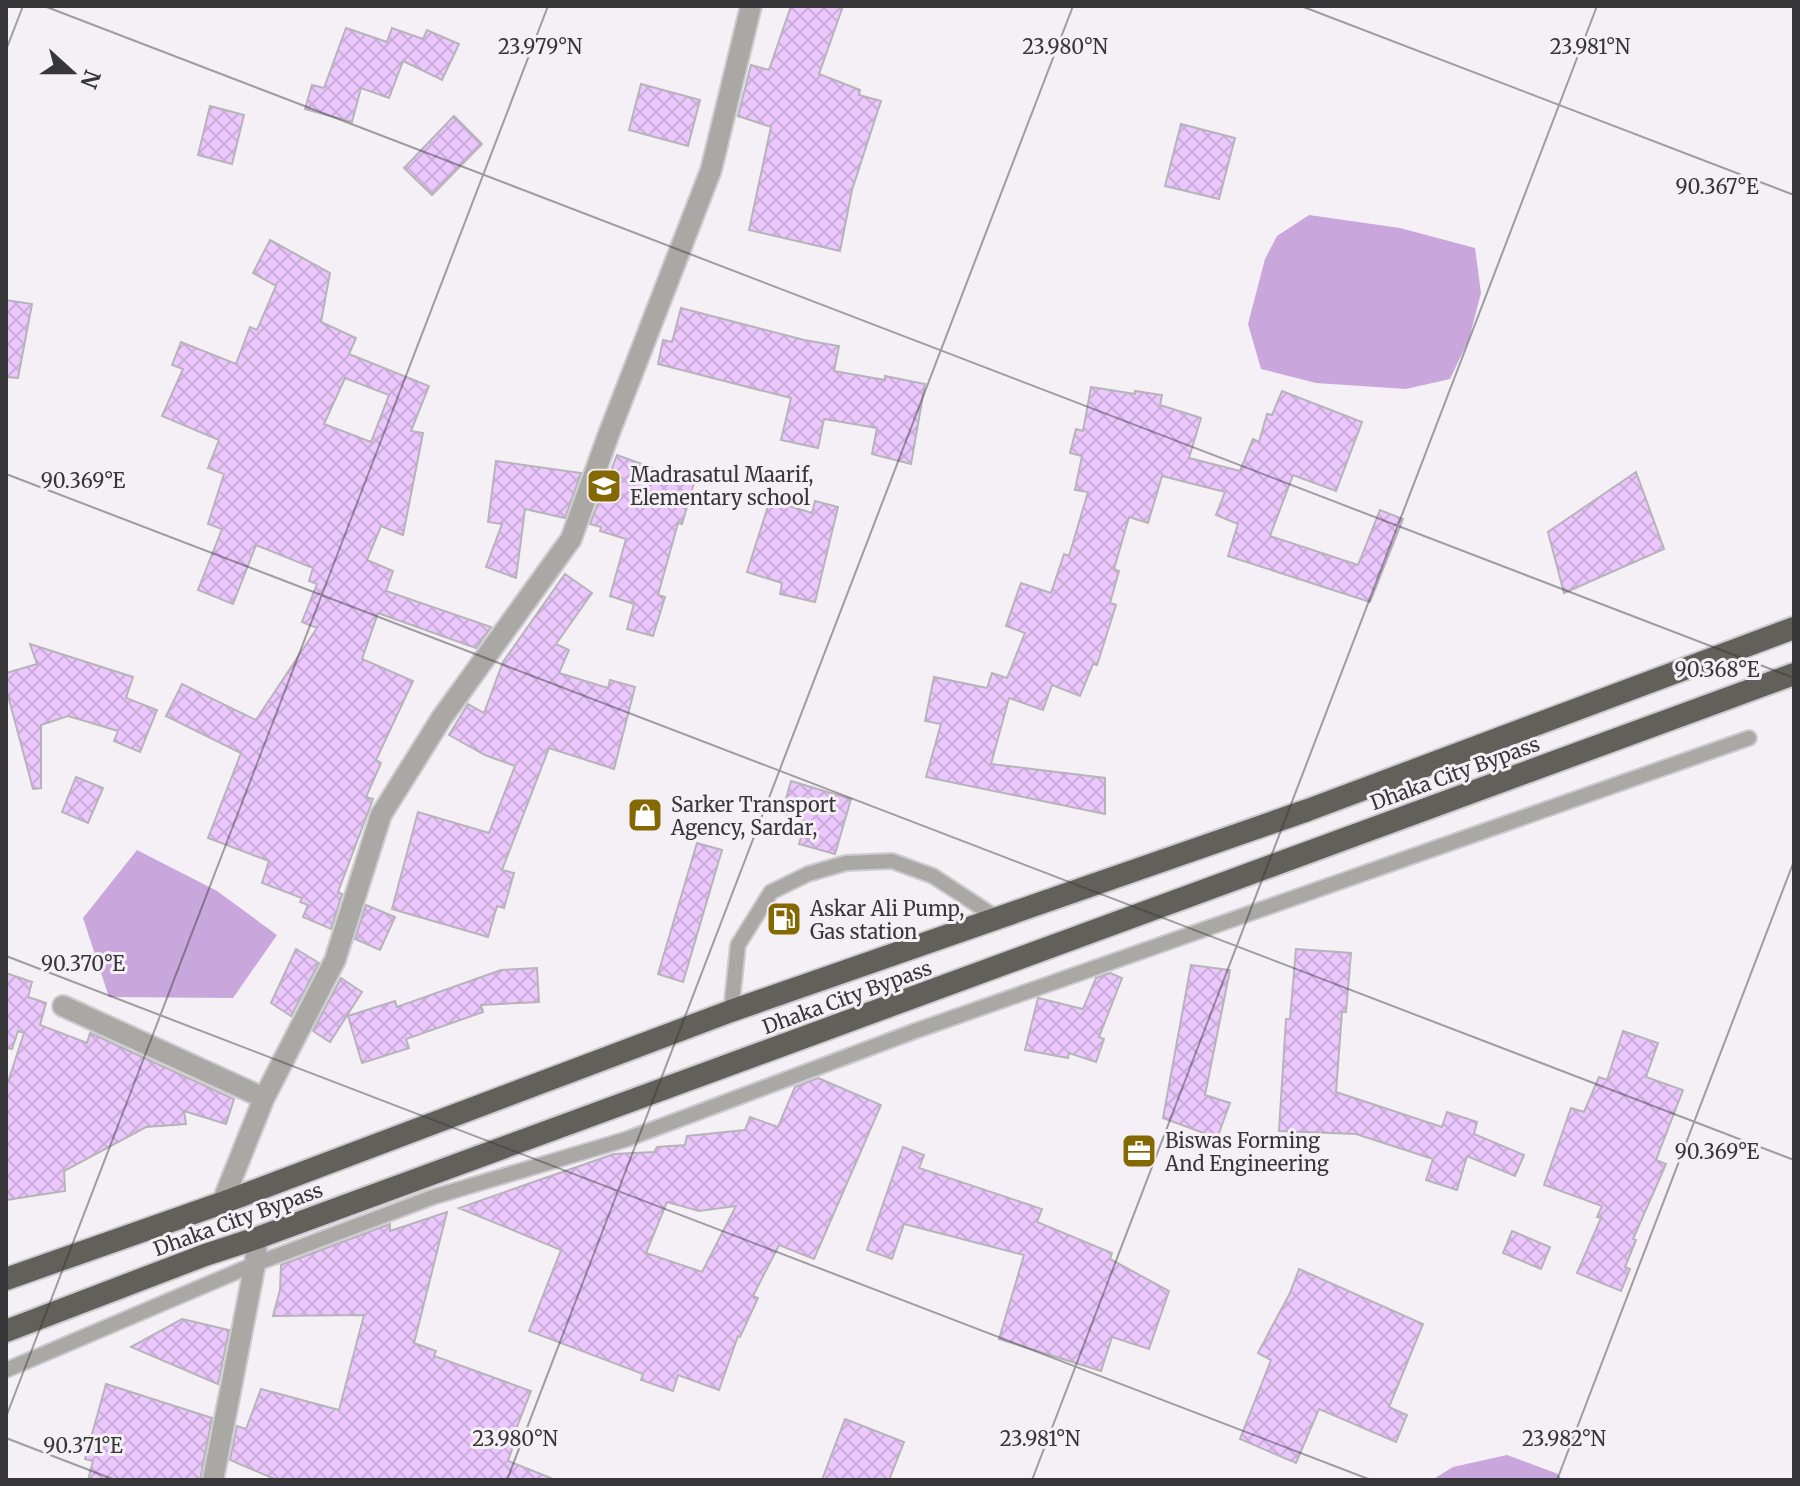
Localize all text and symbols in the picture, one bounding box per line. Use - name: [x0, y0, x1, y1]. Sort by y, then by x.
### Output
- north arrow: [32, 32, 112, 112]
- text: 23.979°N: [498, 34, 583, 59]
- text: 23.980°N: [1022, 34, 1108, 59]
- text: 23.981°N: [1550, 34, 1631, 59]
- text: N: [74, 66, 107, 93]
- text: 90.367°E: [1675, 174, 1759, 199]
- place label: Madrasatul Maarif, Elementary school: [630, 462, 813, 510]
- school or university icon: Madrasatul Maarif, Elementary school: [585, 467, 623, 505]
- text: 90.369°E: [41, 468, 126, 493]
- text: 90.368°E: [1675, 657, 1760, 682]
- street label: Dhaka City Bypass: [1367, 731, 1543, 815]
- place label: Sarker Transport Agency, Sardar,: [670, 792, 836, 840]
- shop icon: Sarker Transport Agency, Sardar,: [626, 796, 664, 834]
- place label: Askar Ali Pump, Gas station: [809, 896, 964, 944]
- fuel station icon: Askar Ali Pump, Gas station: [765, 900, 803, 938]
- text: 90.370°E: [41, 951, 125, 976]
- street label: Dhaka City Bypass: [759, 955, 935, 1039]
- place label: Biswas Forming And Engineering: [1164, 1128, 1329, 1176]
- office icon: Biswas Forming And Engineering: [1120, 1132, 1158, 1170]
- text: 90.369°E: [1675, 1139, 1760, 1164]
- street label: Dhaka City Bypass: [150, 1177, 326, 1261]
- text: 23.980°N: [472, 1426, 558, 1451]
- text: 23.981°N: [1000, 1426, 1081, 1451]
- text: 23.982°N: [1522, 1426, 1607, 1451]
- text: 90.371°E: [43, 1433, 123, 1458]

